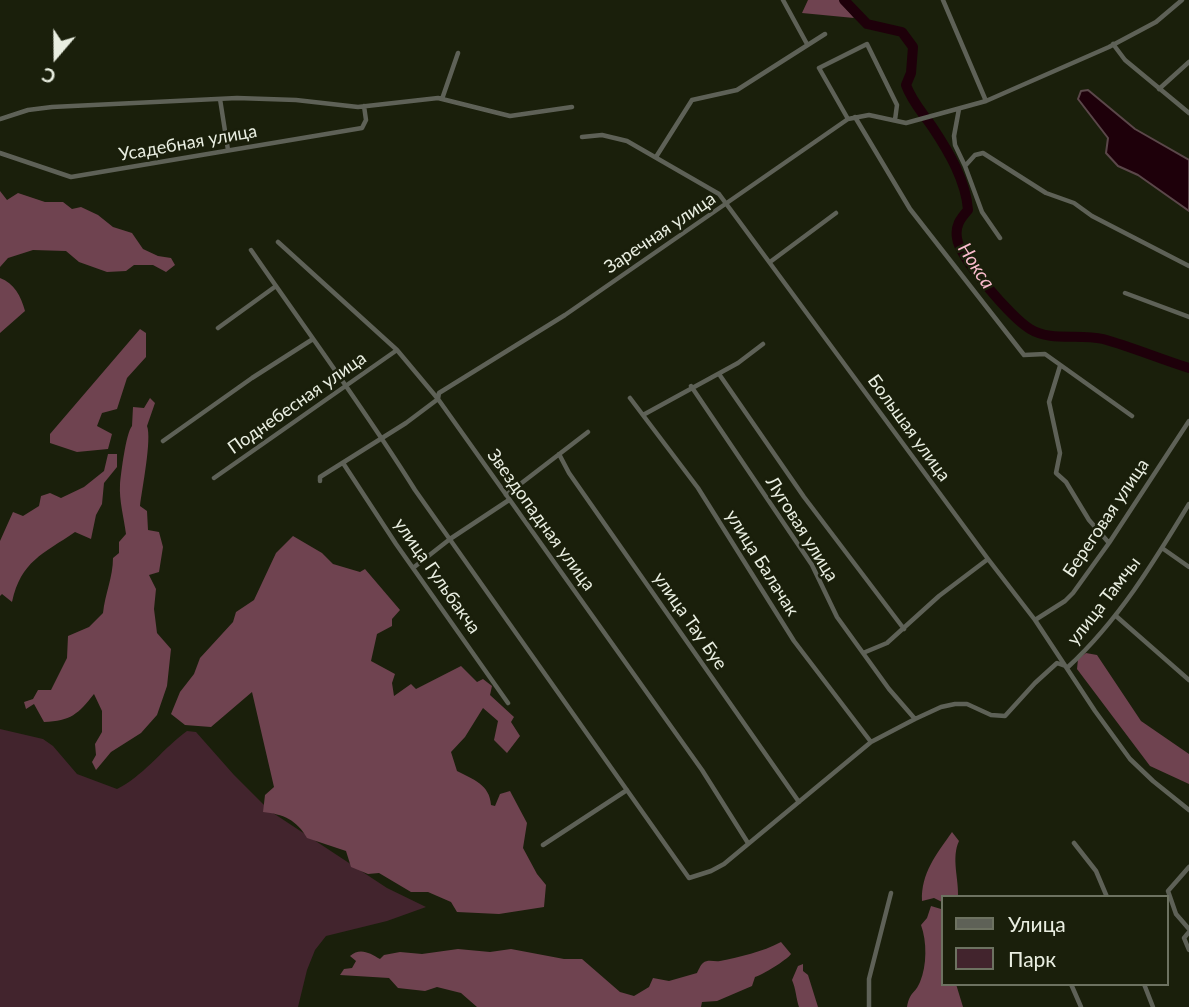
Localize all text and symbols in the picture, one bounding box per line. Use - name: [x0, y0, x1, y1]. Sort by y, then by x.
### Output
- north arrow: [21, 21, 91, 91]
- text: С: [39, 63, 58, 89]
- street label: Усадебная улица: [117, 120, 259, 166]
- street label: Заречная улица: [600, 188, 720, 278]
- water label: Нокса: [953, 239, 999, 293]
- street label: Поднебесная улица: [224, 347, 370, 459]
- street label: Большая улица: [863, 370, 955, 486]
- street label: Звездопадная улица: [482, 445, 600, 595]
- street label: Береговая улица: [1058, 455, 1154, 581]
- street label: Луговая улица: [761, 472, 843, 586]
- street label: улица Балачак: [721, 506, 803, 620]
- street label: улица Гульбакча: [389, 514, 485, 638]
- street label: улица Тамчы: [1063, 552, 1145, 650]
- street label: улица Тау Буе: [648, 568, 732, 674]
- legend: [940, 895, 1168, 986]
- text: Улица: [1008, 911, 1066, 936]
- text: Парк: [1008, 946, 1056, 971]

